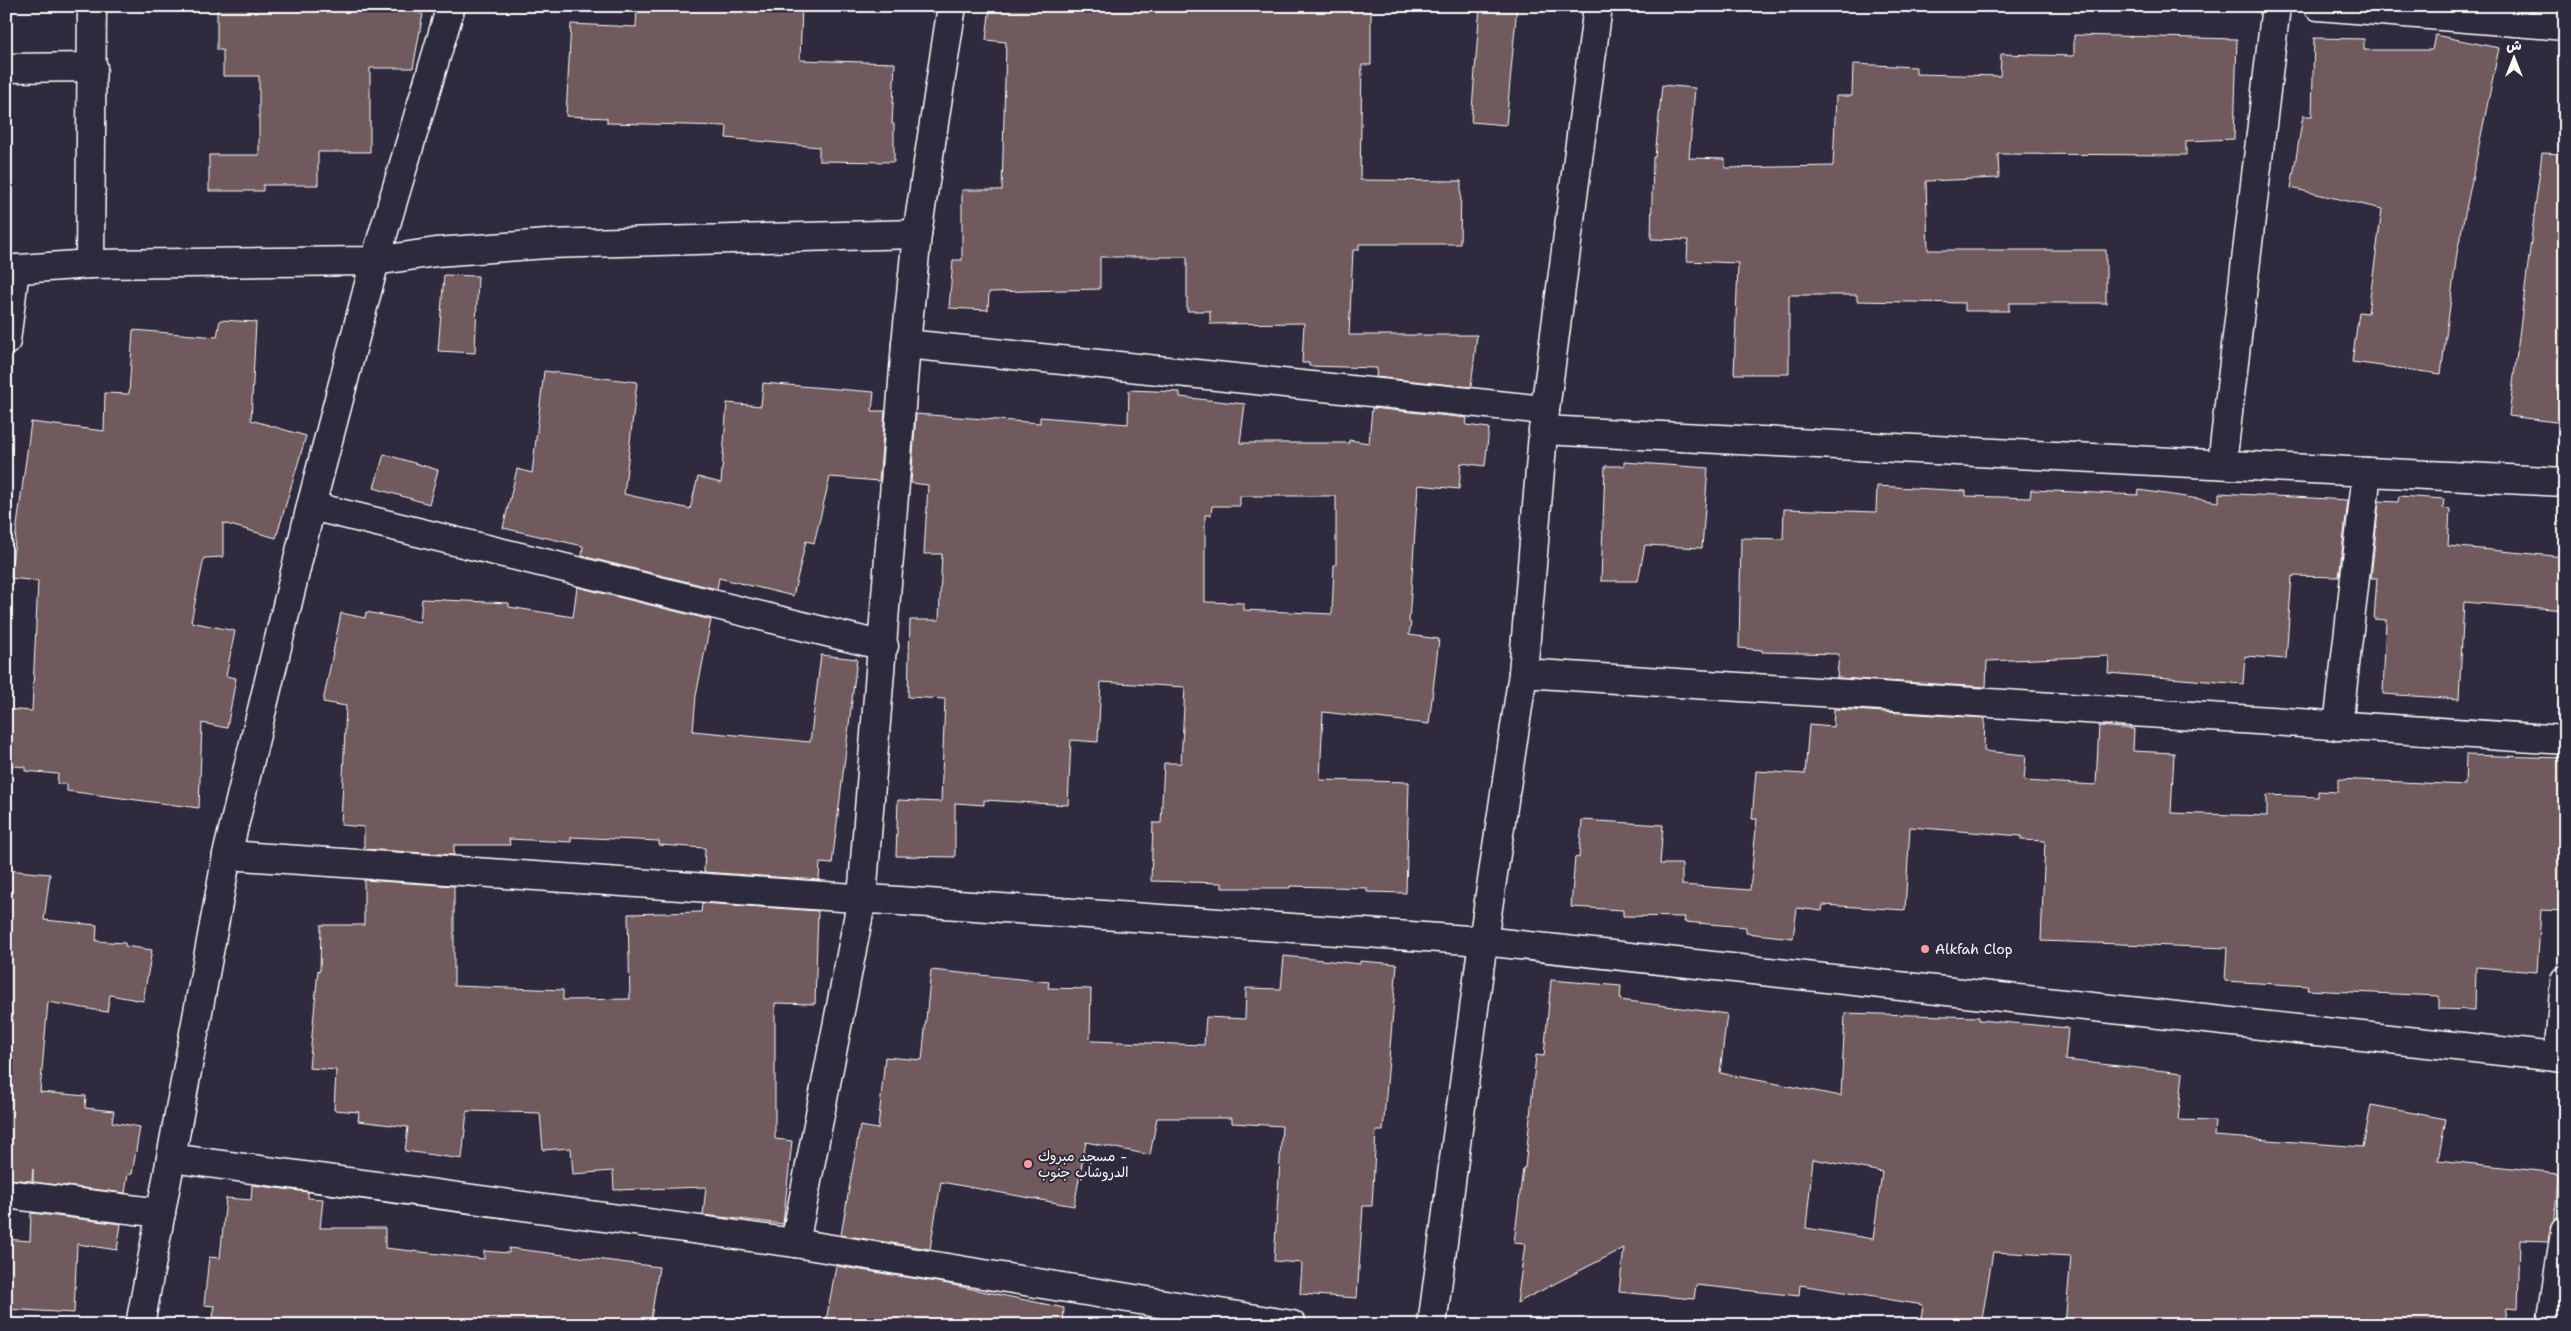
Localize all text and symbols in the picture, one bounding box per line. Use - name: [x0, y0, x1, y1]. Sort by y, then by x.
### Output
- north arrow: [2488, 32, 2538, 82]
- text: ش: [2506, 36, 2522, 54]
- place label: Alkfah Clop: [1935, 940, 2013, 958]
- marker: Alkfah Clop: [1919, 943, 1931, 955]
- place label: مسجد مبروك - الدروشاب جنوب: [1038, 1147, 1129, 1182]
- marker: مسجد مبروك - الدروشاب جنوب: [1022, 1158, 1034, 1170]

